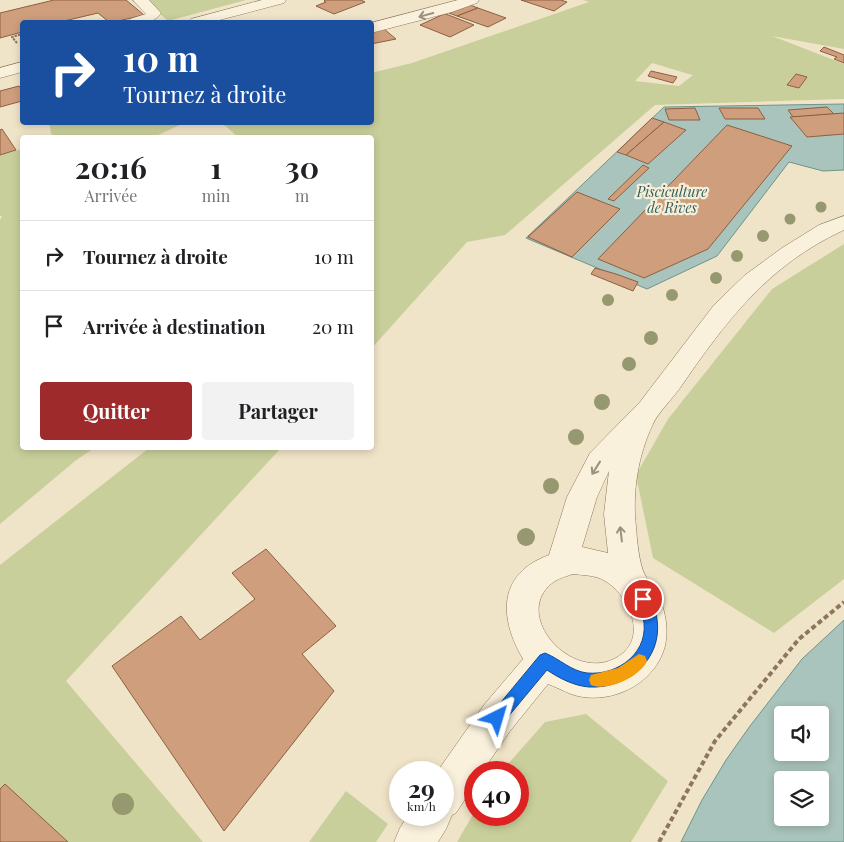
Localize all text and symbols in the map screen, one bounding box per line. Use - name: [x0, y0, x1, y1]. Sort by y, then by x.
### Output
- one-way arrow: [418, 11, 434, 20]
- text: 10 m: [123, 34, 199, 81]
- icon: right: [40, 40, 105, 105]
- text: Tournez à droite: [123, 79, 286, 109]
- text: 20:16: [75, 147, 147, 187]
- text: 1: [210, 147, 222, 187]
- text: 30: [285, 147, 319, 187]
- water label: Pisciculture de Rives: [636, 182, 707, 217]
- text: Arrivée: [84, 185, 137, 206]
- text: min: [202, 185, 230, 206]
- text: m: [295, 185, 309, 206]
- icon: right: [40, 242, 68, 270]
- text: Tournez à droite: [83, 243, 228, 269]
- text: 10 m: [314, 243, 354, 269]
- icon: arrive: [40, 312, 68, 340]
- text: Arrivée à destination: [83, 313, 265, 339]
- text: 20 m: [312, 313, 354, 339]
- button: Quitter: [40, 382, 192, 440]
- button: Partager: [202, 382, 354, 440]
- one-way arrow: [590, 460, 600, 474]
- one-way arrow: [616, 527, 626, 543]
- pin: [622, 578, 664, 620]
- icon: arrive: [629, 585, 657, 613]
- position arrow: [470, 691, 522, 743]
- map controls: [774, 706, 829, 826]
- button: sound: [774, 706, 829, 761]
- speed limit sign: 40: [464, 761, 529, 826]
- text: 29: [408, 771, 435, 804]
- button: layers: [774, 771, 829, 826]
- text: km/h: [407, 798, 436, 814]

